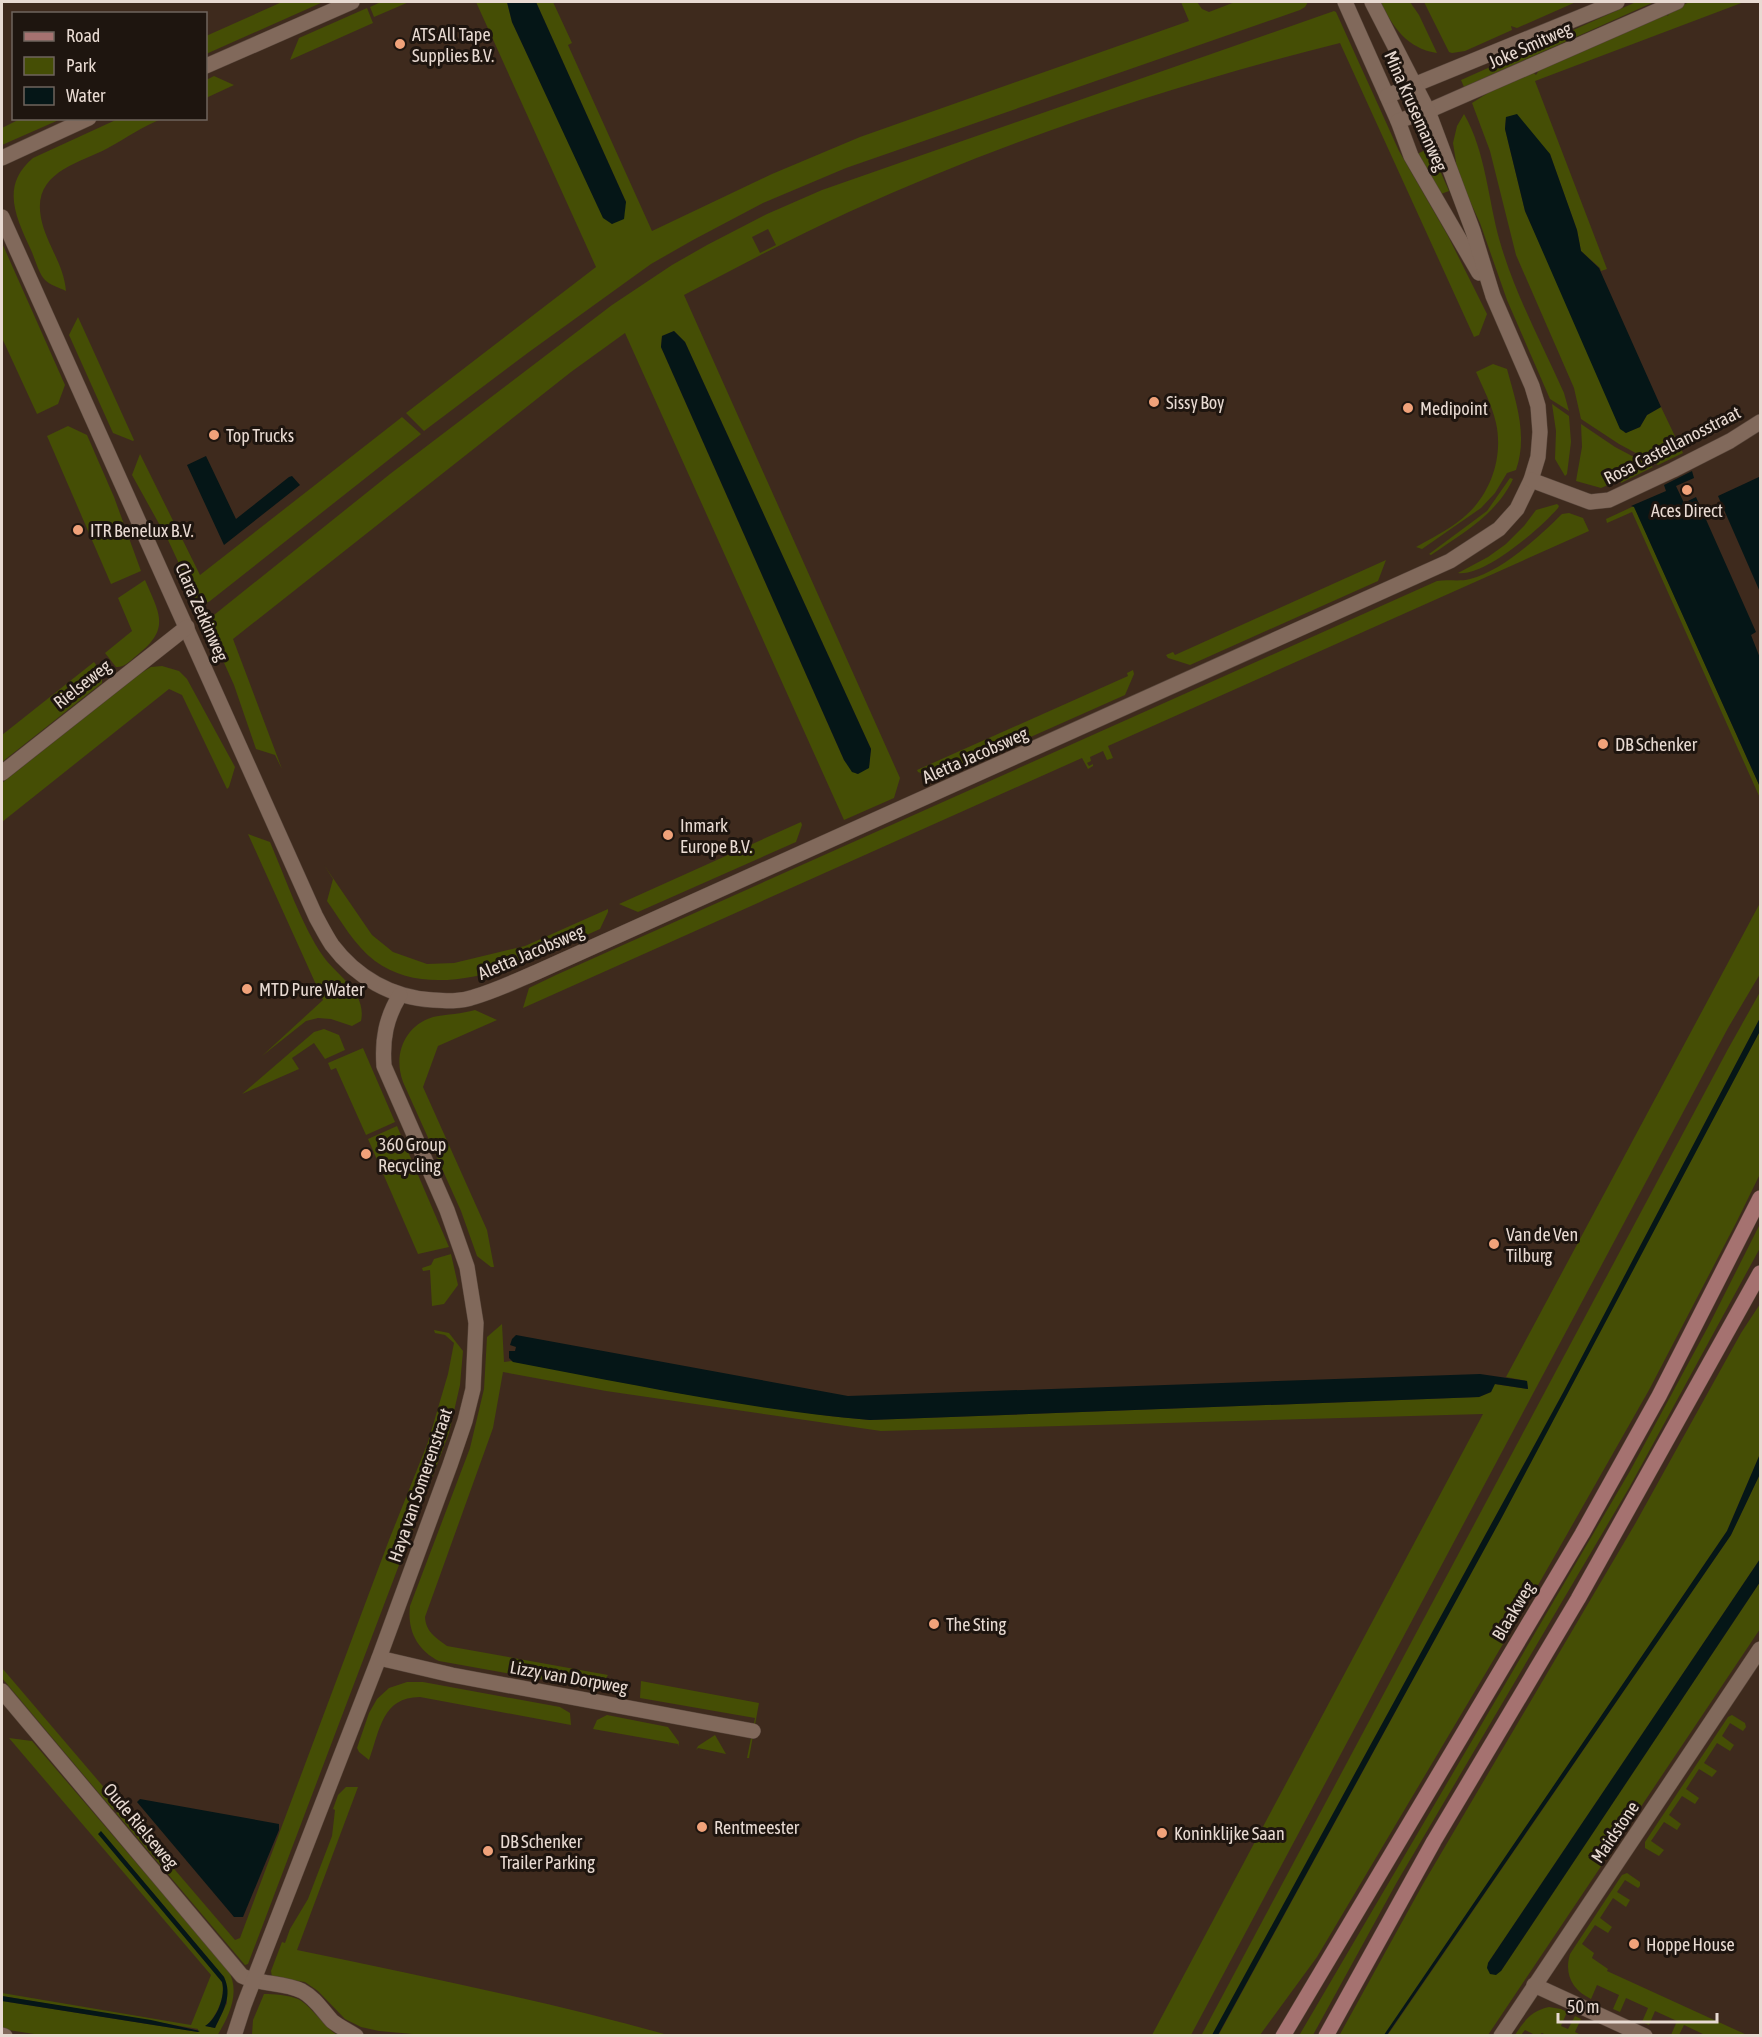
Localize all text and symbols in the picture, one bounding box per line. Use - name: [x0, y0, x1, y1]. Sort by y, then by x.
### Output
- legend: [12, 12, 207, 120]
- street label: Joke Smitweg: [1485, 17, 1575, 73]
- place label: ATS All Tape Supplies B.V.: [412, 24, 494, 66]
- text: Road: [66, 25, 100, 46]
- marker: ATS All Tape Supplies B.V.: [393, 37, 407, 51]
- street label: Mina Krusemanweg: [1380, 48, 1452, 175]
- text: Park: [66, 55, 96, 76]
- text: Water: [66, 85, 106, 106]
- place label: Sissy Boy: [1166, 392, 1225, 413]
- marker: Sissy Boy: [1147, 395, 1161, 409]
- place label: Medipoint: [1420, 398, 1488, 419]
- marker: Medipoint: [1401, 401, 1415, 415]
- street label: Rosa Castellanosstraat: [1600, 401, 1744, 489]
- place label: Top Trucks: [226, 425, 294, 446]
- marker: Top Trucks: [207, 428, 221, 442]
- marker: Aces Direct: [1680, 483, 1694, 497]
- place label: Aces Direct: [1651, 500, 1723, 521]
- place label: ITR Benelux B.V.: [90, 520, 194, 541]
- marker: ITR Benelux B.V.: [71, 523, 85, 537]
- street label: Clara Zetkinweg: [171, 560, 233, 665]
- street label: Rielseweg: [49, 655, 115, 713]
- street label: Aletta Jacobsweg: [919, 722, 1031, 788]
- place label: DB Schenker: [1615, 734, 1698, 755]
- marker: DB Schenker: [1596, 737, 1610, 751]
- place label: Inmark Europe B.V.: [680, 815, 752, 857]
- marker: Inmark Europe B.V.: [661, 828, 675, 842]
- street label: Aletta Jacobsweg: [475, 920, 588, 984]
- place label: MTD Pure Water: [259, 979, 365, 1000]
- marker: MTD Pure Water: [240, 982, 254, 996]
- place label: 360 Group Recycling: [378, 1134, 446, 1176]
- marker: 360 Group Recycling: [359, 1147, 373, 1161]
- place label: Van de Ven Tilburg: [1506, 1224, 1578, 1266]
- marker: Van de Ven Tilburg: [1487, 1237, 1501, 1251]
- street label: Haya van Somerenstraat: [384, 1405, 456, 1565]
- street label: Blaakweg: [1487, 1578, 1539, 1644]
- place label: The Sting: [946, 1614, 1007, 1635]
- marker: The Sting: [927, 1617, 941, 1631]
- street label: Lizzy van Dorpweg: [508, 1656, 630, 1698]
- street label: Oude Rielseweg: [99, 1779, 183, 1873]
- street label: Maidstone: [1587, 1797, 1643, 1867]
- place label: Rentmeester: [714, 1817, 800, 1838]
- marker: Rentmeester: [695, 1820, 709, 1834]
- place label: Koninklijke Saan: [1174, 1823, 1285, 1844]
- marker: Koninklijke Saan: [1155, 1826, 1169, 1840]
- place label: DB Schenker Trailer Parking: [500, 1831, 595, 1873]
- marker: DB Schenker Trailer Parking: [481, 1844, 495, 1858]
- place label: Hoppe House: [1646, 1934, 1735, 1955]
- marker: Hoppe House: [1627, 1937, 1641, 1951]
- scale bar: [1558, 1986, 1717, 2024]
- text: 50 m: [1567, 1996, 1599, 2017]

